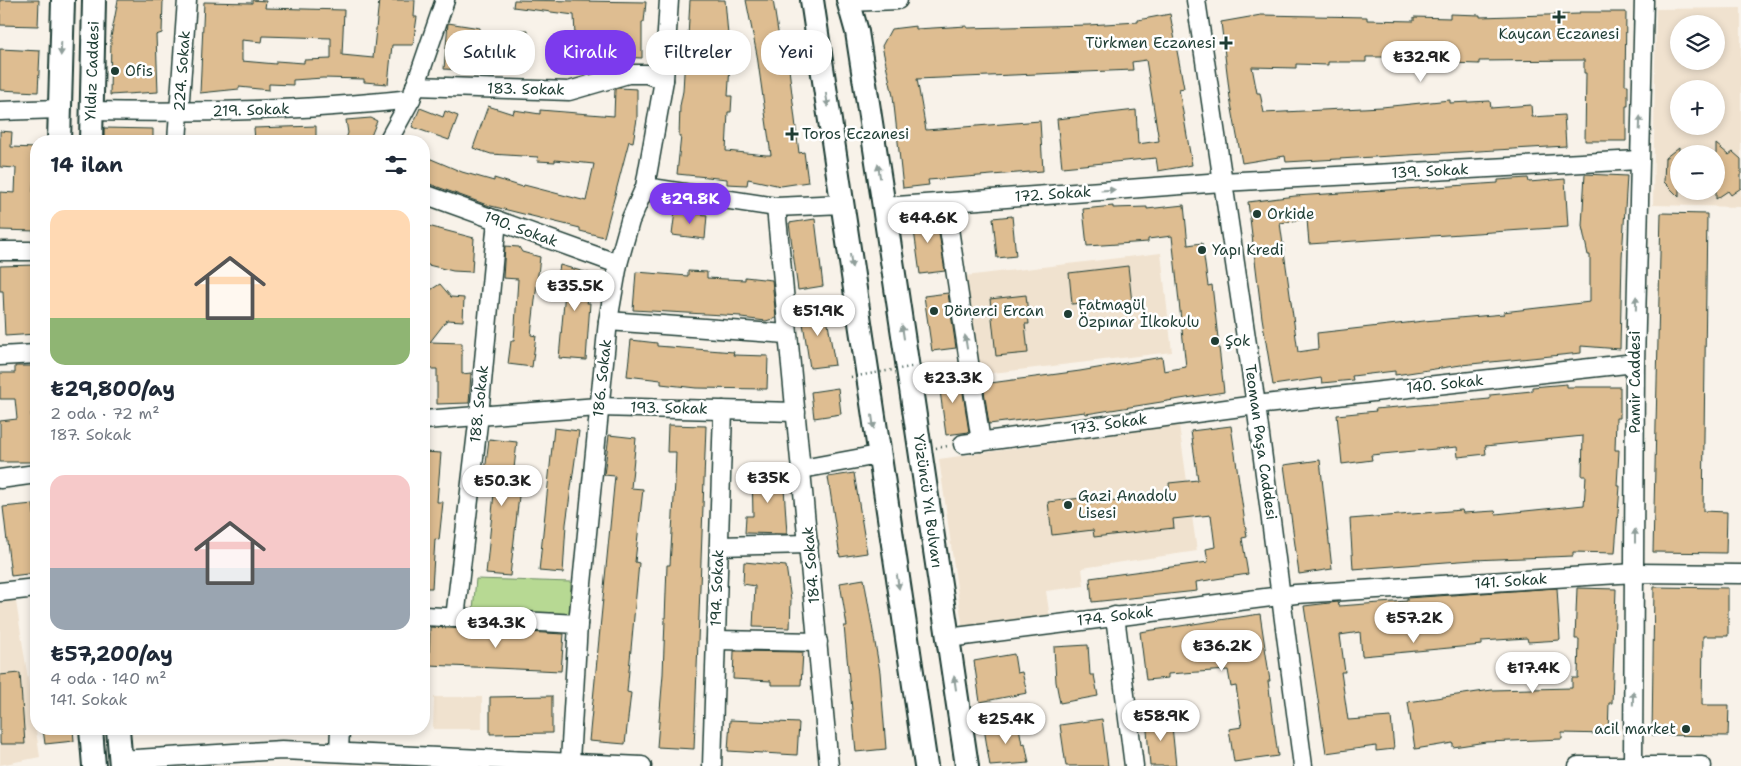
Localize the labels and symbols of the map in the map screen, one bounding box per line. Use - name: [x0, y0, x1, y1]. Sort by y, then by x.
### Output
- marker: Kaycan Eczanesi: [1553, 11, 1565, 23]
- street label: Yıldız Caddesi: [80, 21, 104, 121]
- place label: Kaycan Eczanesi: [1499, 24, 1619, 44]
- street label: 224. Sokak: [169, 30, 195, 112]
- place label: Türkmen Eczanesi: [1085, 33, 1216, 53]
- marker: Türkmen Eczanesi: [1220, 37, 1232, 49]
- one-way arrow: [57, 41, 65, 57]
- pin: ₺32.9K: [1380, 41, 1462, 83]
- place label: Ofis: [125, 61, 153, 81]
- marker: Ofis: [109, 65, 121, 77]
- street label: 183. Sokak: [487, 78, 565, 100]
- one-way arrow: [823, 92, 831, 108]
- street label: 219. Sokak: [212, 99, 290, 121]
- one-way arrow: [1636, 115, 1644, 131]
- place label: Toros Eczanesi: [802, 124, 909, 144]
- marker: Toros Eczanesi: [786, 128, 798, 140]
- street label: 139. Sokak: [1391, 159, 1469, 183]
- one-way arrow: [874, 163, 882, 179]
- street label: 172. Sokak: [1014, 181, 1092, 207]
- pin: ₺29.8K: [649, 182, 731, 225]
- one-way arrow: [1100, 186, 1116, 194]
- pin: ₺44.6K: [887, 202, 969, 244]
- place label: Orkide: [1267, 204, 1314, 224]
- street label: 190. Sokak: [481, 206, 561, 252]
- marker: Orkide: [1251, 208, 1263, 220]
- place label: Yapı Kredi: [1212, 240, 1284, 260]
- marker: Yapı Kredi: [1196, 244, 1208, 256]
- one-way arrow: [847, 253, 855, 269]
- pin: ₺35.5K: [534, 270, 616, 312]
- pin: ₺51.9K: [777, 294, 859, 337]
- place label: Fatmagül Özpınar İlkokulu: [1078, 295, 1200, 332]
- one-way arrow: [1632, 295, 1640, 311]
- place label: Dönerci Ercan: [944, 301, 1044, 321]
- marker: Dönerci Ercan: [928, 305, 940, 317]
- marker: Fatmagül Özpınar İlkokulu: [1062, 308, 1074, 320]
- one-way arrow: [899, 324, 907, 340]
- place label: Şok: [1225, 331, 1251, 351]
- street label: Pamir Caddesi: [1625, 331, 1645, 433]
- one-way arrow: [962, 333, 970, 349]
- marker: Şok: [1209, 335, 1221, 347]
- street label: 186. Sokak: [588, 338, 616, 418]
- pin: ₺23.3K: [912, 362, 994, 404]
- street label: Teoman Paşa Caddesi: [1240, 363, 1282, 521]
- street label: 188. Sokak: [465, 364, 493, 444]
- street label: 140. Sokak: [1405, 370, 1485, 398]
- street label: 193. Sokak: [630, 397, 708, 419]
- street label: 173. Sokak: [1070, 409, 1148, 439]
- one-way arrow: [870, 414, 878, 430]
- street label: Yüzüncü Yıl Bulvarı: [909, 433, 947, 569]
- pin: ₺35K: [738, 462, 798, 504]
- pin: ₺50.3K: [461, 464, 543, 507]
- place label: Gazi Anadolu Lisesi: [1078, 486, 1177, 523]
- marker: Gazi Anadolu Lisesi: [1062, 499, 1074, 511]
- street label: 184. Sokak: [798, 526, 824, 604]
- one-way arrow: [1631, 527, 1639, 543]
- street label: 194. Sokak: [706, 549, 728, 627]
- street label: 141. Sokak: [1474, 568, 1548, 594]
- one-way arrow: [894, 575, 902, 591]
- street label: 174. Sokak: [1076, 601, 1154, 631]
- pin: ₺57.2K: [1373, 602, 1455, 644]
- pin: ₺34.3K: [455, 606, 537, 649]
- pin: ₺36.2K: [1181, 630, 1263, 672]
- pin: ₺17.4K: [1492, 652, 1574, 694]
- one-way arrow: [950, 675, 958, 691]
- one-way arrow: [1629, 690, 1637, 706]
- pin: ₺58.9K: [1120, 700, 1202, 742]
- pin: ₺25.4K: [965, 702, 1047, 745]
- place label: acil market: [1594, 719, 1676, 739]
- marker: acil market: [1680, 723, 1692, 735]

